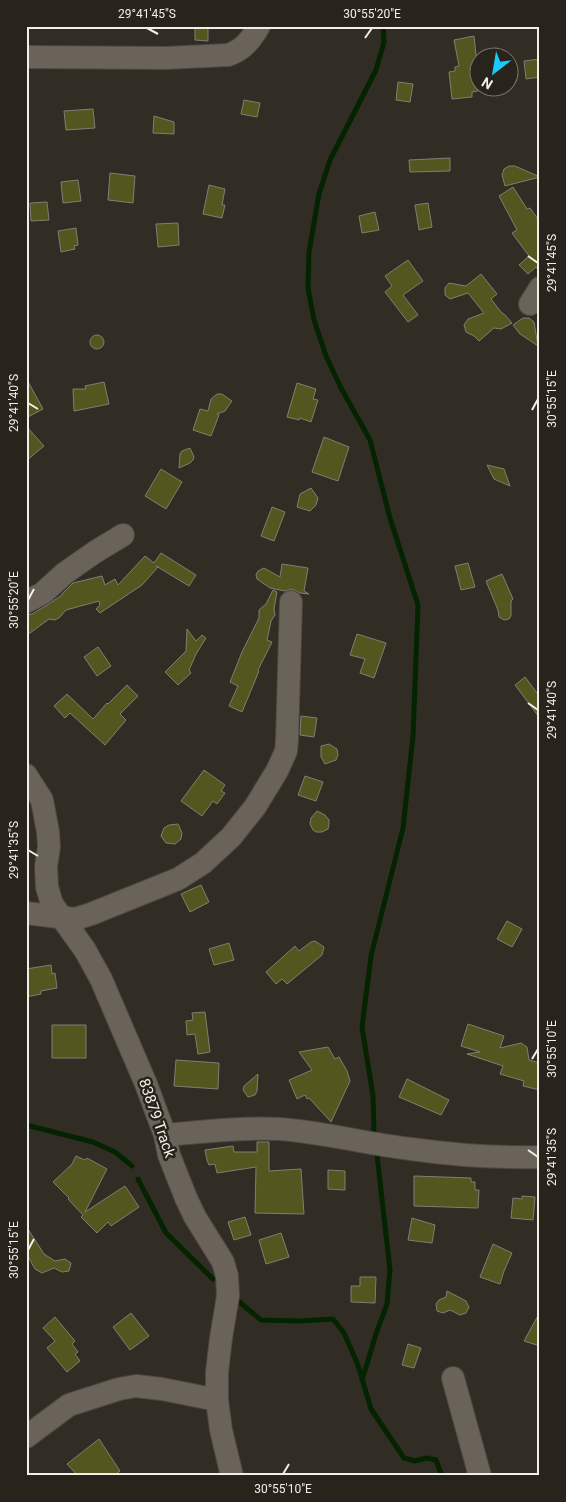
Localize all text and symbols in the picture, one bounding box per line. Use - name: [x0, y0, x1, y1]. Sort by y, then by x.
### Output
- text: 29°41'45"S: [118, 7, 176, 21]
- text: 30°55'20"E: [343, 7, 401, 21]
- north arrow: [468, 48, 518, 98]
- text: N: [479, 74, 496, 93]
- text: 29°41'45"S: [545, 234, 559, 292]
- text: 30°55'15"E: [545, 370, 559, 428]
- text: 29°41'40"S: [7, 374, 21, 432]
- text: 30°55'20"E: [7, 571, 21, 629]
- text: 29°41'40"S: [545, 681, 559, 739]
- text: 29°41'35"S: [7, 821, 21, 879]
- text: 30°55'10"E: [545, 1020, 559, 1078]
- street label: 83879 Track: [135, 1076, 179, 1160]
- text: 29°41'35"S: [545, 1128, 559, 1186]
- text: 30°55'15"E: [7, 1221, 21, 1279]
- text: 30°55'10"E: [254, 1482, 312, 1496]

